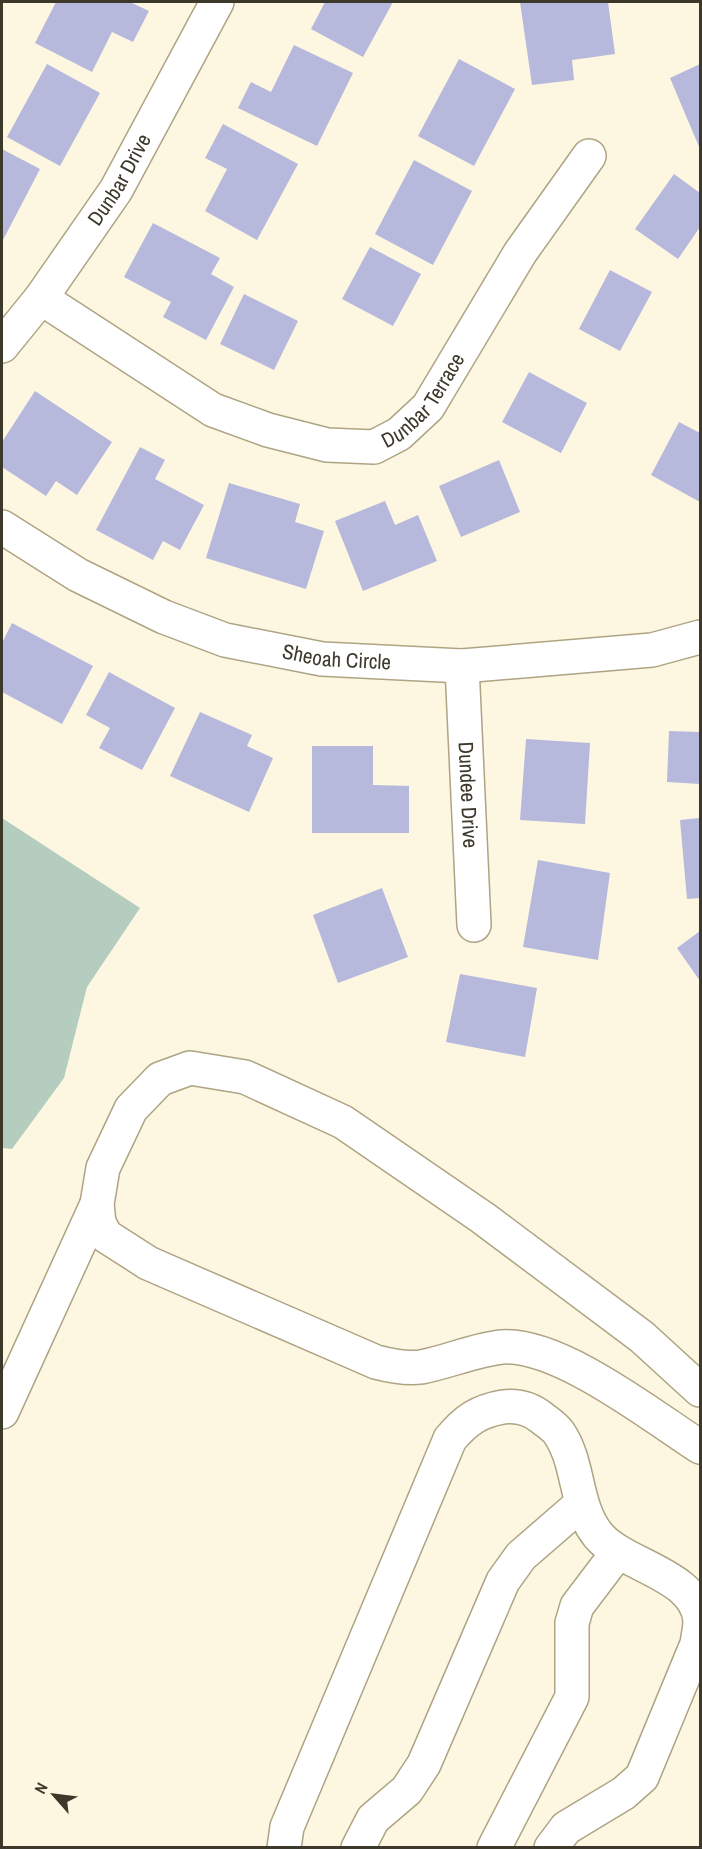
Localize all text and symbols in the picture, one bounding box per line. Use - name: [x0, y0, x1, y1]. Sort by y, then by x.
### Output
- street label: Dunbar Drive: [81, 128, 158, 231]
- street label: Dunbar Terrace: [376, 347, 471, 455]
- street label: Sheoah Circle: [280, 637, 392, 676]
- street label: Dundee Drive: [452, 741, 485, 849]
- north arrow: [24, 1765, 84, 1825]
- text: N: [29, 1779, 53, 1797]

